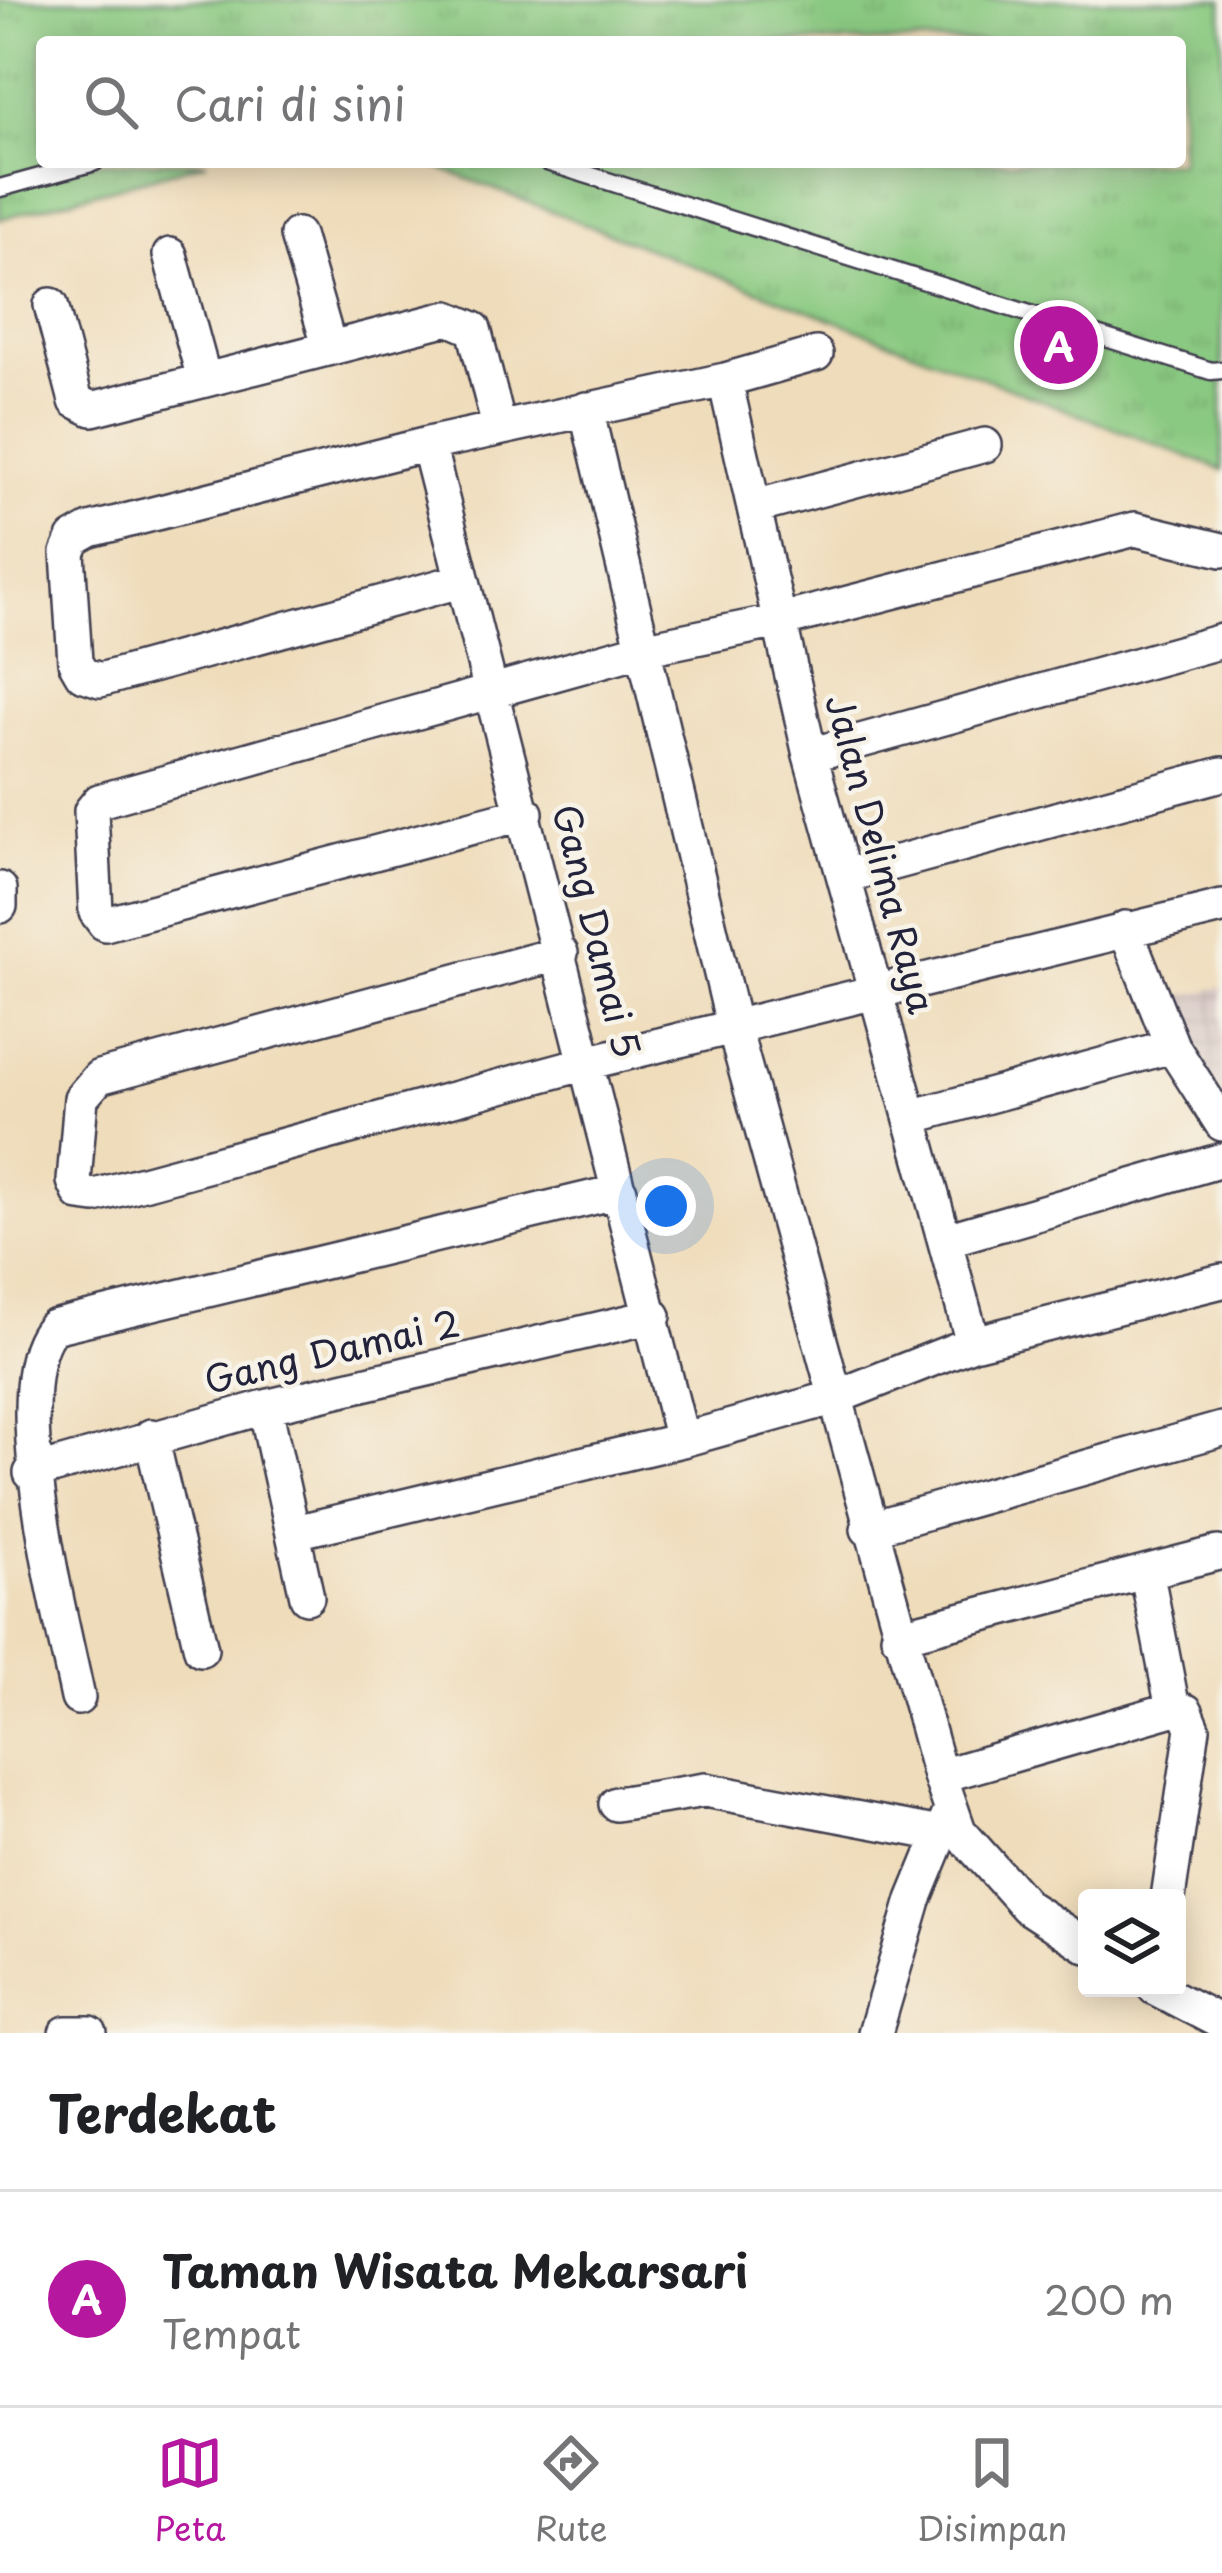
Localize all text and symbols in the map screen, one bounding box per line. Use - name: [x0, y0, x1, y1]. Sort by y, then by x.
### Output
- search box: [36, 36, 1186, 168]
- text: Cari di sini: [174, 68, 406, 136]
- icon: search: [78, 69, 144, 135]
- pin: A: [1020, 300, 1098, 390]
- street label: Jalan Delima Raya: [813, 688, 951, 1019]
- street label: Gang Damai 5: [540, 798, 655, 1063]
- your location: [636, 1176, 696, 1236]
- street label: Gang Damai 2: [199, 1294, 465, 1406]
- map controls: [1078, 1889, 1186, 1997]
- button: layers: [1078, 1889, 1186, 1997]
- text: Terdekat: [48, 2073, 277, 2150]
- text: Taman Wisata Mekarsari: [162, 2235, 748, 2303]
- text: A: [72, 2269, 102, 2328]
- text: 200 m: [1044, 2269, 1174, 2328]
- text: Tempat: [162, 2303, 301, 2362]
- tab: Peta: [155, 2430, 225, 2552]
- tab: Rute: [535, 2430, 608, 2552]
- tab: Disimpan: [917, 2430, 1067, 2552]

